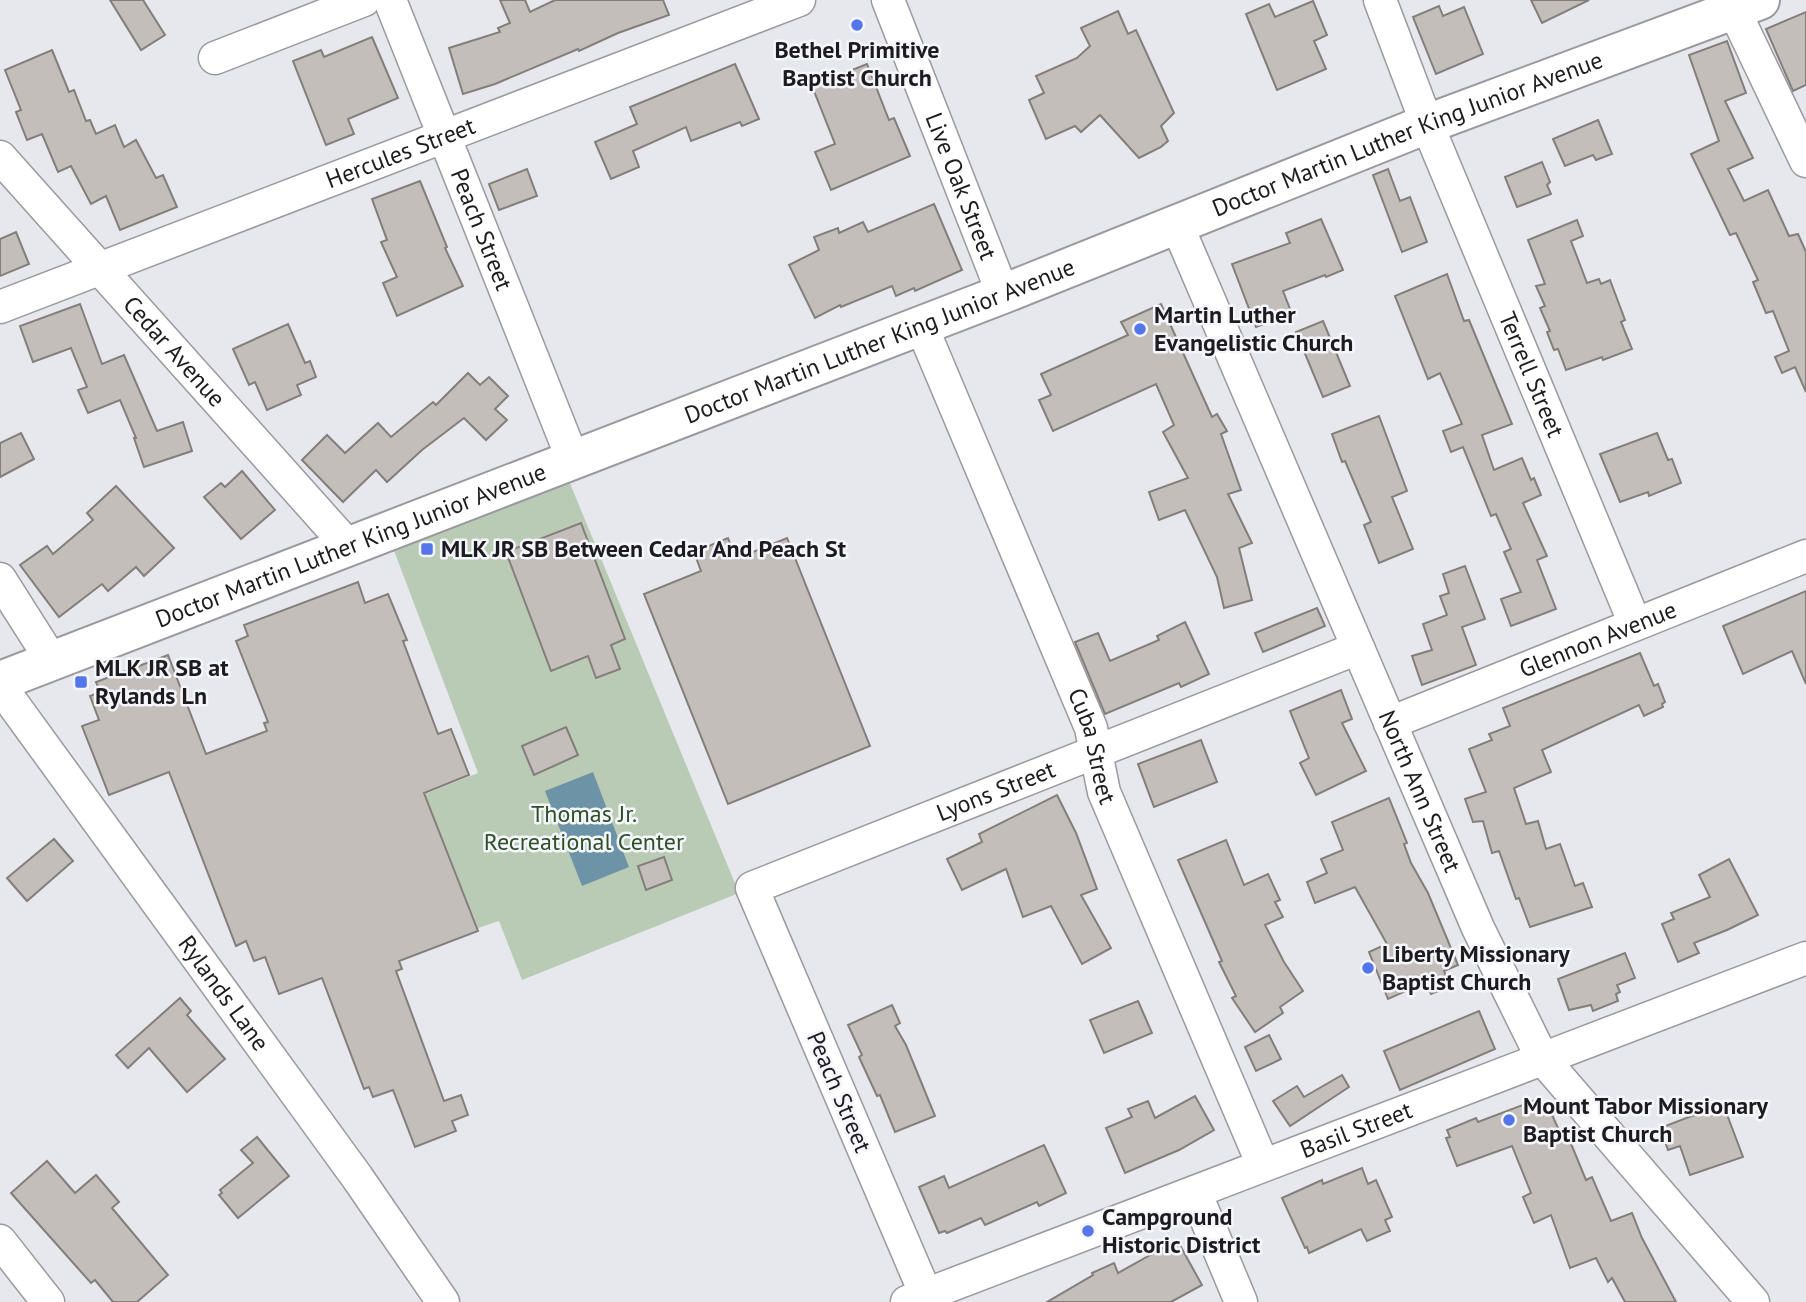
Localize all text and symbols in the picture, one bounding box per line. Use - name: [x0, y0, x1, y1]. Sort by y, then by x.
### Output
- marker: Bethel Primitive Baptist Church: [849, 17, 865, 33]
- place label: Bethel Primitive Baptist Church: [774, 34, 940, 93]
- street label: Doctor Martin Luther King Junior Avenue: [1208, 44, 1607, 224]
- street label: Live Oak Street: [919, 108, 1004, 264]
- street label: Hercules Street: [321, 110, 479, 195]
- street label: Peach Street: [444, 164, 520, 295]
- street label: Doctor Martin Luther King Junior Avenue: [680, 251, 1079, 430]
- street label: Cedar Avenue: [117, 289, 232, 413]
- place label: Martin Luther Evangelistic Church: [1154, 299, 1353, 358]
- street label: Terrell Street: [1492, 307, 1572, 442]
- marker: Martin Luther Evangelistic Church: [1132, 321, 1148, 337]
- street label: Doctor Martin Luther King Junior Avenue: [151, 456, 550, 635]
- place label: MLK JR SB Between Cedar And Peach St: [441, 533, 847, 564]
- marker: MLK JR SB Between Cedar And Peach St: [419, 541, 435, 557]
- street label: Glennon Avenue: [1514, 594, 1681, 685]
- place label: MLK JR SB at Rylands Ln: [95, 652, 229, 711]
- marker: MLK JR SB at Rylands Ln: [73, 674, 89, 690]
- street label: Cuba Street: [1061, 683, 1123, 809]
- street label: North Ann Street: [1372, 705, 1468, 877]
- street label: Lyons Street: [932, 754, 1060, 828]
- park label: Thomas Jr. Recreational Center: [484, 798, 684, 857]
- street label: Rylands Lane: [172, 929, 276, 1057]
- place label: Liberty Missionary Baptist Church: [1382, 938, 1570, 997]
- marker: Liberty Missionary Baptist Church: [1360, 960, 1376, 976]
- street label: Peach Street: [800, 1027, 879, 1157]
- place label: Mount Tabor Missionary Baptist Church: [1523, 1090, 1769, 1149]
- street label: Basil Street: [1296, 1094, 1416, 1165]
- marker: Mount Tabor Missionary Baptist Church: [1501, 1112, 1517, 1128]
- place label: Campground Historic District: [1102, 1201, 1261, 1260]
- marker: Campground Historic District: [1080, 1223, 1096, 1239]

